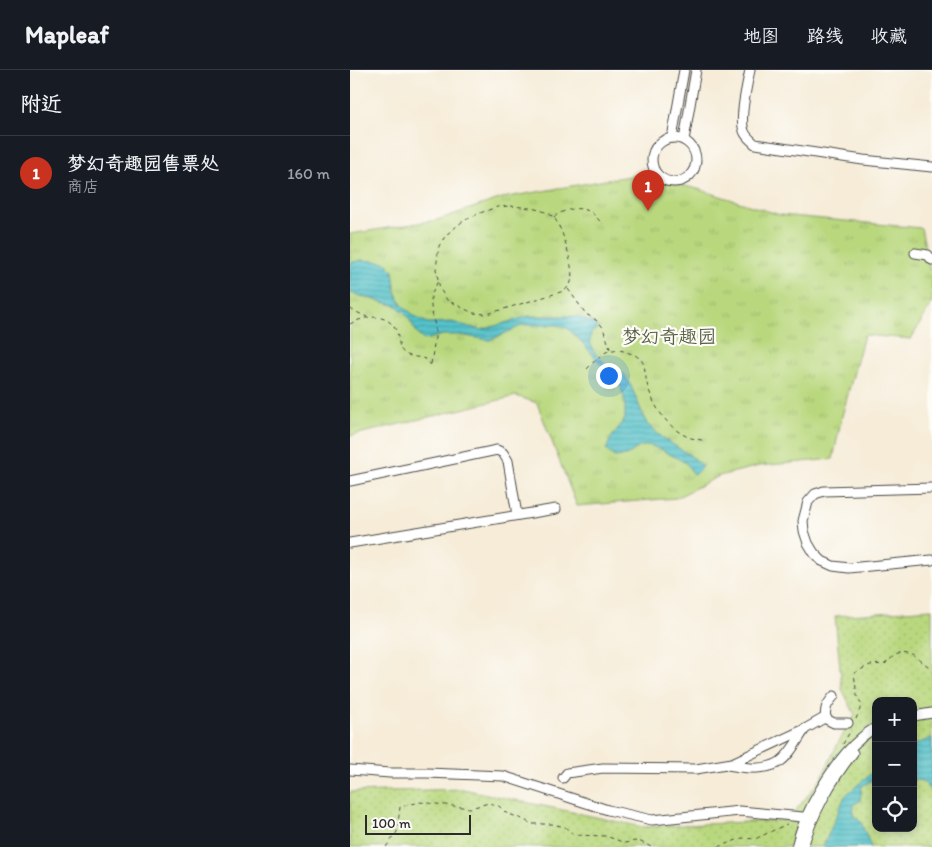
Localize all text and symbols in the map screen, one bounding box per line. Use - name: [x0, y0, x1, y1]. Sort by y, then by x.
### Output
- text: Mapleaf: [25, 20, 109, 49]
- text: 地图: [743, 25, 779, 47]
- text: 路线: [807, 25, 843, 47]
- text: 收藏: [871, 25, 907, 47]
- text: 附近: [20, 91, 62, 116]
- text: 梦幻奇趣园售票处: [67, 152, 219, 175]
- text: 1: [32, 164, 40, 183]
- text: 160 m: [287, 164, 330, 183]
- pin: 1: [632, 170, 664, 211]
- text: 商店: [67, 177, 99, 196]
- park label: 梦幻奇趣园: [621, 325, 717, 348]
- your location: [596, 363, 622, 389]
- map controls: [872, 697, 917, 832]
- button: +: [872, 697, 917, 742]
- button: −: [872, 742, 917, 787]
- button: locate: [872, 787, 917, 832]
- scale bar: [365, 812, 471, 835]
- text: 100 m: [372, 815, 411, 832]

